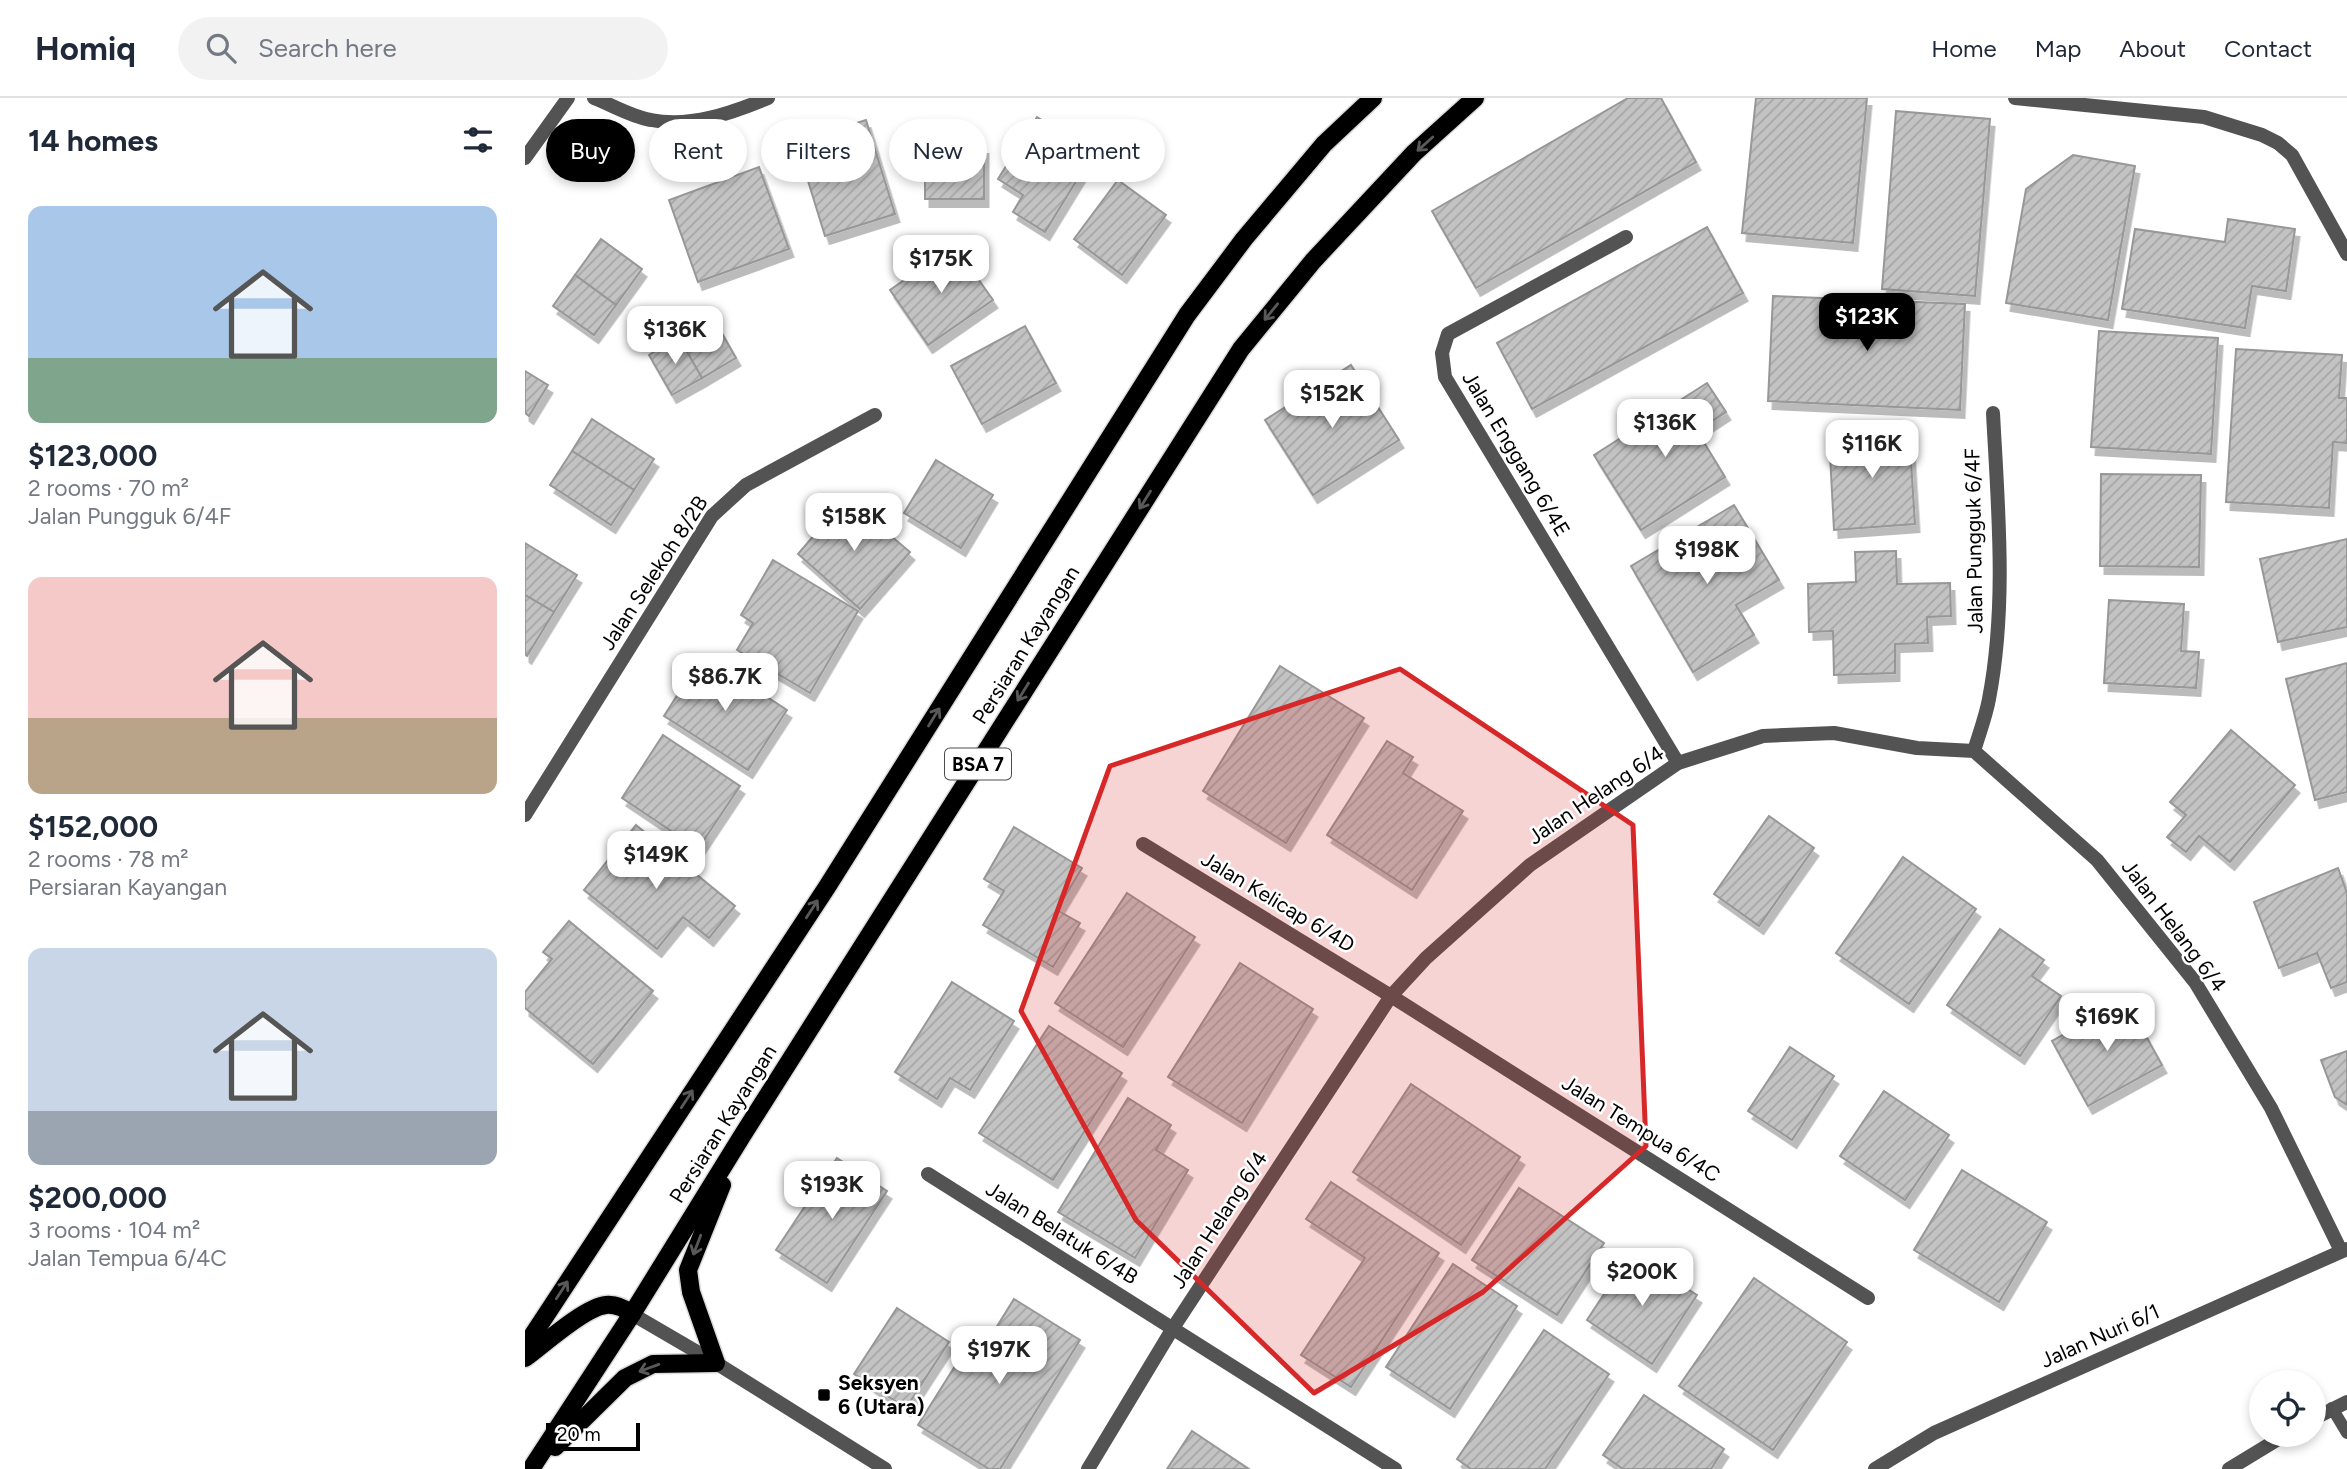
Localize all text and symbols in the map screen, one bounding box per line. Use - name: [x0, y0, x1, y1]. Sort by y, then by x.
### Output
- search box: [178, 17, 668, 80]
- text: Homiq: [35, 29, 136, 68]
- icon: search: [202, 29, 240, 67]
- text: Search here: [258, 32, 397, 64]
- text: Home: [1931, 34, 1997, 63]
- text: Map: [2035, 34, 2081, 63]
- text: About: [2119, 34, 2186, 63]
- text: Contact: [2224, 34, 2312, 63]
- chip: Buy: [546, 119, 635, 182]
- chip: Rent: [649, 119, 747, 182]
- chip: Filters: [761, 119, 875, 182]
- chip: New: [889, 119, 987, 182]
- chip: Apartment: [1001, 119, 1165, 182]
- icon: filters: [459, 121, 497, 159]
- text: 14 homes: [28, 122, 158, 159]
- one-way arrow: [1417, 135, 1434, 152]
- pin: $175K: [892, 236, 990, 295]
- text: $175K: [909, 244, 973, 272]
- icon: home: [200, 251, 326, 377]
- pin: $123K: [1818, 294, 1916, 353]
- one-way arrow: [1264, 302, 1279, 320]
- text: $123K: [1835, 302, 1899, 330]
- pin: $136K: [626, 306, 724, 366]
- text: $136K: [643, 315, 707, 343]
- street label: Jalan Enggang 6/4E: [1457, 367, 1576, 541]
- pin: $152K: [1283, 370, 1381, 430]
- text: $152K: [1300, 379, 1364, 407]
- pin: $136K: [1616, 400, 1714, 459]
- text: $136K: [1633, 408, 1697, 436]
- pin: $116K: [1823, 420, 1921, 480]
- text: $116K: [1842, 429, 1902, 457]
- text: $123,000: [28, 437, 157, 474]
- street label: Jalan Pungguk 6/4F: [1959, 448, 1988, 634]
- text: 2 rooms · 70 m²: [28, 474, 189, 502]
- one-way arrow: [1138, 490, 1152, 510]
- street label: Jalan Selekoh 8/2B: [594, 491, 713, 655]
- pin: $158K: [805, 494, 903, 553]
- text: Jalan Pungguk 6/4F: [28, 502, 231, 530]
- text: $158K: [821, 502, 887, 530]
- pin: $198K: [1658, 526, 1756, 586]
- text: $198K: [1674, 535, 1740, 563]
- street label: Persiaran Kayangan: [967, 561, 1084, 728]
- icon: home: [200, 622, 326, 748]
- pin: $86.7K: [668, 654, 782, 713]
- text: $86.7K: [688, 662, 762, 690]
- one-way arrow: [1016, 682, 1030, 702]
- one-way arrow: [926, 708, 941, 727]
- street label: Jalan Helang 6/4: [1523, 740, 1668, 849]
- road number: BSA 7: [945, 748, 1011, 779]
- text: $152,000: [28, 808, 158, 845]
- pin: $149K: [607, 832, 705, 891]
- text: $149K: [623, 840, 689, 868]
- text: 2 rooms · 78 m²: [28, 845, 189, 873]
- street label: Jalan Kelicap 6/4D: [1197, 846, 1360, 957]
- street label: Jalan Helang 6/4: [2117, 855, 2232, 997]
- text: Persiaran Kayangan: [28, 873, 227, 901]
- one-way arrow: [806, 900, 820, 920]
- icon: home: [200, 993, 326, 1119]
- pin: $169K: [2058, 993, 2156, 1053]
- text: $169K: [2075, 1002, 2139, 1030]
- street label: Persiaran Kayangan: [664, 1040, 781, 1207]
- street label: Jalan Tempua 6/4C: [1558, 1070, 1725, 1187]
- one-way arrow: [681, 1090, 695, 1110]
- street label: Jalan Helang 6/4: [1165, 1146, 1272, 1293]
- pin: $193K: [783, 1162, 881, 1221]
- text: $193K: [800, 1170, 864, 1198]
- street label: Jalan Belatuk 6/4B: [982, 1176, 1143, 1289]
- text: $200,000: [28, 1179, 167, 1216]
- text: 3 rooms · 104 m²: [28, 1216, 200, 1244]
- one-way arrow: [690, 1233, 702, 1255]
- text: Jalan Tempua 6/4C: [28, 1244, 227, 1272]
- pin: $200K: [1593, 1248, 1691, 1308]
- text: $200K: [1606, 1257, 1678, 1285]
- one-way arrow: [556, 1280, 570, 1300]
- street label: Jalan Nuri 6/1: [2036, 1298, 2163, 1373]
- pin: $197K: [950, 1326, 1048, 1386]
- text: $197K: [967, 1335, 1031, 1363]
- one-way arrow: [638, 1363, 660, 1375]
- place label: Seksyen 6 (Utara): [838, 1370, 925, 1419]
- map controls: [2249, 1370, 2326, 1447]
- button: locate: [2249, 1370, 2326, 1447]
- marker: Seksyen 6 (Utara): [816, 1387, 832, 1403]
- scale bar: [546, 1420, 641, 1452]
- text: 20 m: [557, 1423, 601, 1446]

